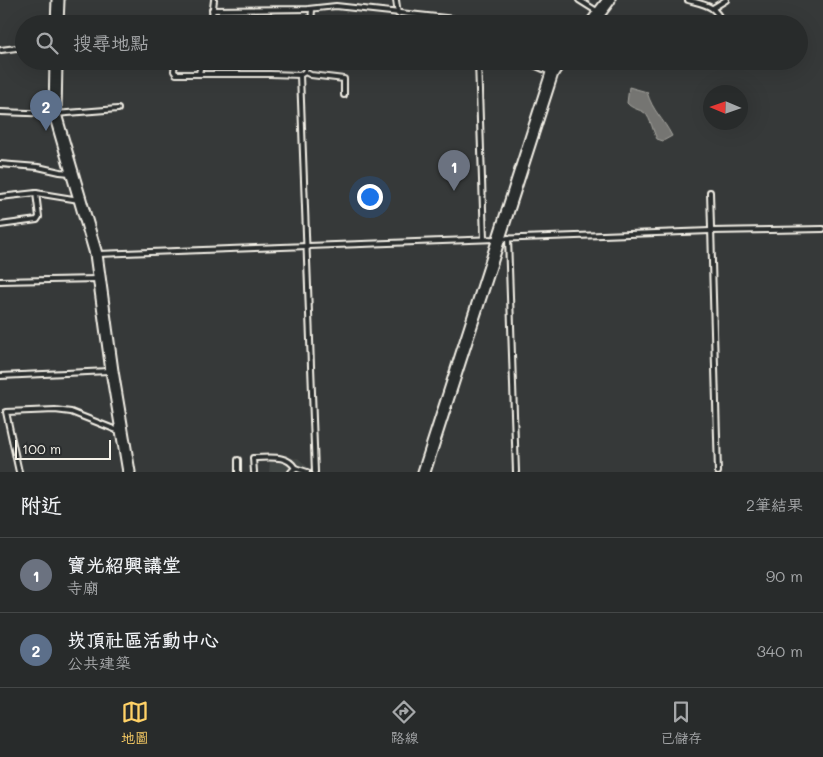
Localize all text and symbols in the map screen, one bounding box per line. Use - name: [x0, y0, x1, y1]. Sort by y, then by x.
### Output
- search box: [15, 15, 808, 70]
- icon: search: [33, 29, 61, 57]
- text: 搜尋地點: [73, 30, 149, 55]
- north arrow: [703, 85, 748, 130]
- pin: 2: [30, 90, 62, 131]
- pin: 1: [438, 150, 470, 191]
- your location: [357, 184, 383, 210]
- scale bar: [15, 437, 111, 460]
- text: 100 m: [22, 439, 61, 458]
- text: 附近: [20, 491, 62, 518]
- text: 2筆結果: [746, 494, 803, 515]
- text: 寶光紹興講堂: [67, 552, 181, 577]
- text: 1: [32, 565, 40, 586]
- text: 90 m: [766, 565, 803, 586]
- text: 寺廟: [67, 577, 99, 598]
- text: 崁頂社區活動中心: [67, 627, 219, 652]
- text: 2: [32, 640, 40, 661]
- text: 340 m: [756, 640, 803, 661]
- text: 公共建築: [67, 652, 131, 673]
- tab: 地圖: [121, 698, 149, 747]
- tab: 路線: [390, 698, 418, 747]
- tab: 已儲存: [660, 698, 702, 747]

